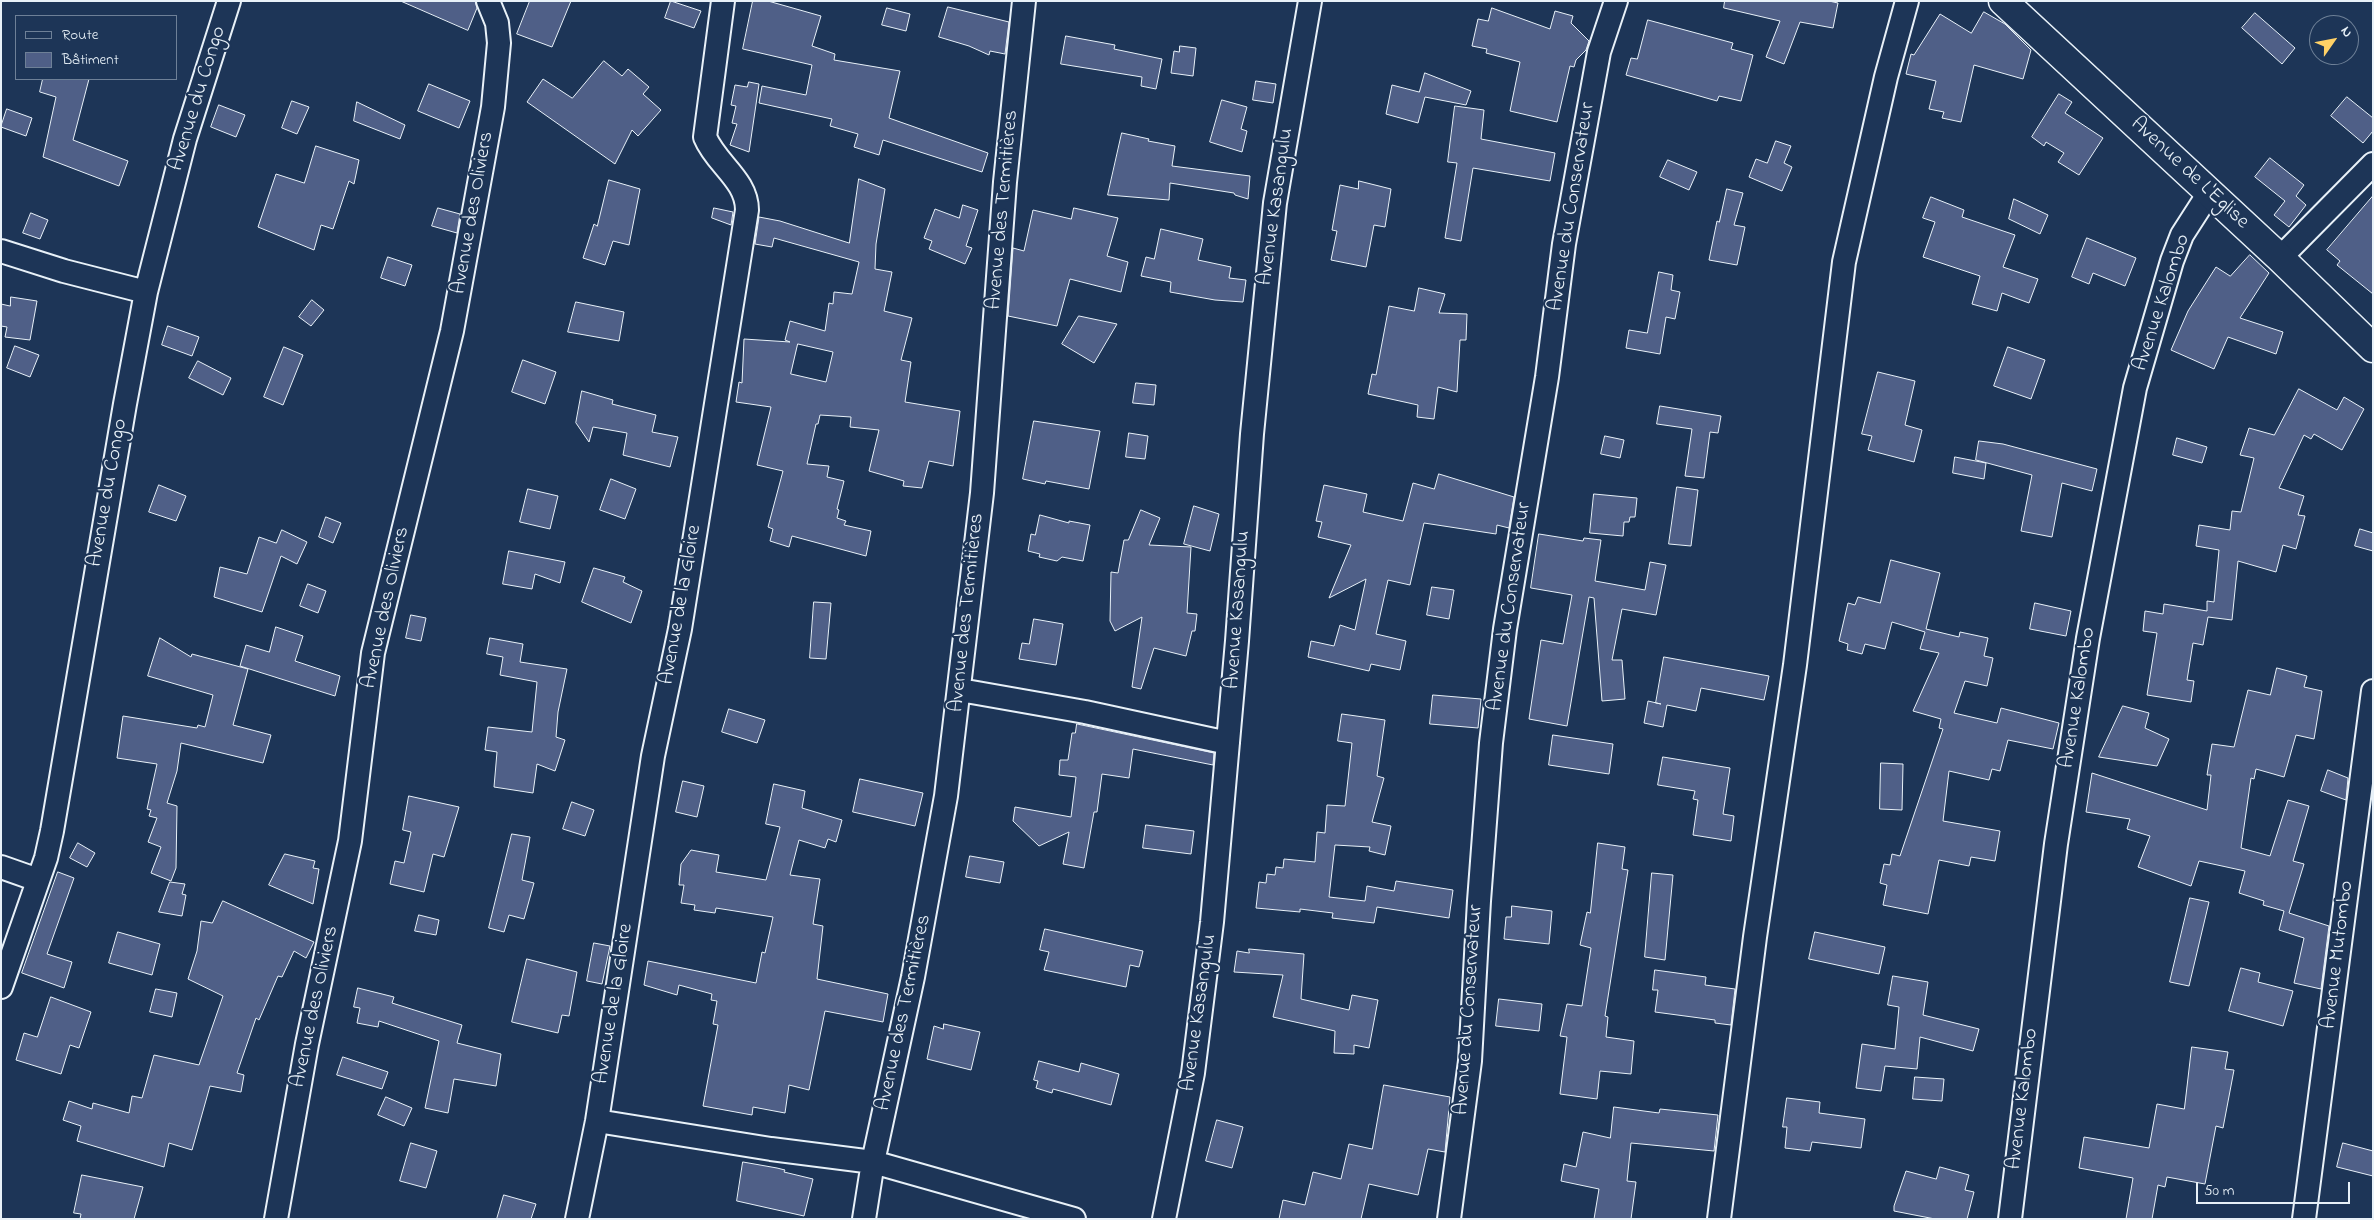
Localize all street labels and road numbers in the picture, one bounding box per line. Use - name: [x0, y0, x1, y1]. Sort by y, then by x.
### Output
- street label: Avenue du Congo: [165, 23, 233, 175]
- street label: Avenue du Conservateur: [1544, 101, 1602, 313]
- street label: Avenue des Termitières: [983, 109, 1025, 311]
- street label: Avenue de L'Eglise: [2124, 113, 2254, 235]
- street label: Avenue Kasangulu: [1253, 127, 1301, 287]
- street label: Avenue des Oliviers: [447, 130, 501, 296]
- street label: Avenue Kalombo: [2129, 231, 2197, 375]
- street label: Avenue du Congo: [84, 417, 134, 569]
- street label: Avenue du Conservateur: [1484, 501, 1538, 713]
- street label: Avenue des Termitières: [945, 512, 991, 714]
- street label: Avenue de la Gloire: [656, 523, 708, 687]
- street label: Avenue des Oliviers: [358, 525, 416, 691]
- street label: Avenue Kasangulu: [1221, 530, 1257, 690]
- street label: Avenue Kalombo: [2055, 626, 2103, 770]
- street label: Avenue Mutombo: [2317, 880, 2361, 1030]
- street label: Avenue du Conservateur: [1450, 904, 1490, 1116]
- street label: Avenue des Termitières: [872, 913, 938, 1113]
- street label: Avenue de la Gloire: [590, 922, 640, 1086]
- street label: Avenue des Oliviers: [287, 924, 345, 1090]
- street label: Avenue Kasangulu: [1176, 933, 1224, 1093]
- street label: Avenue Kalombo: [2003, 1027, 2045, 1171]

